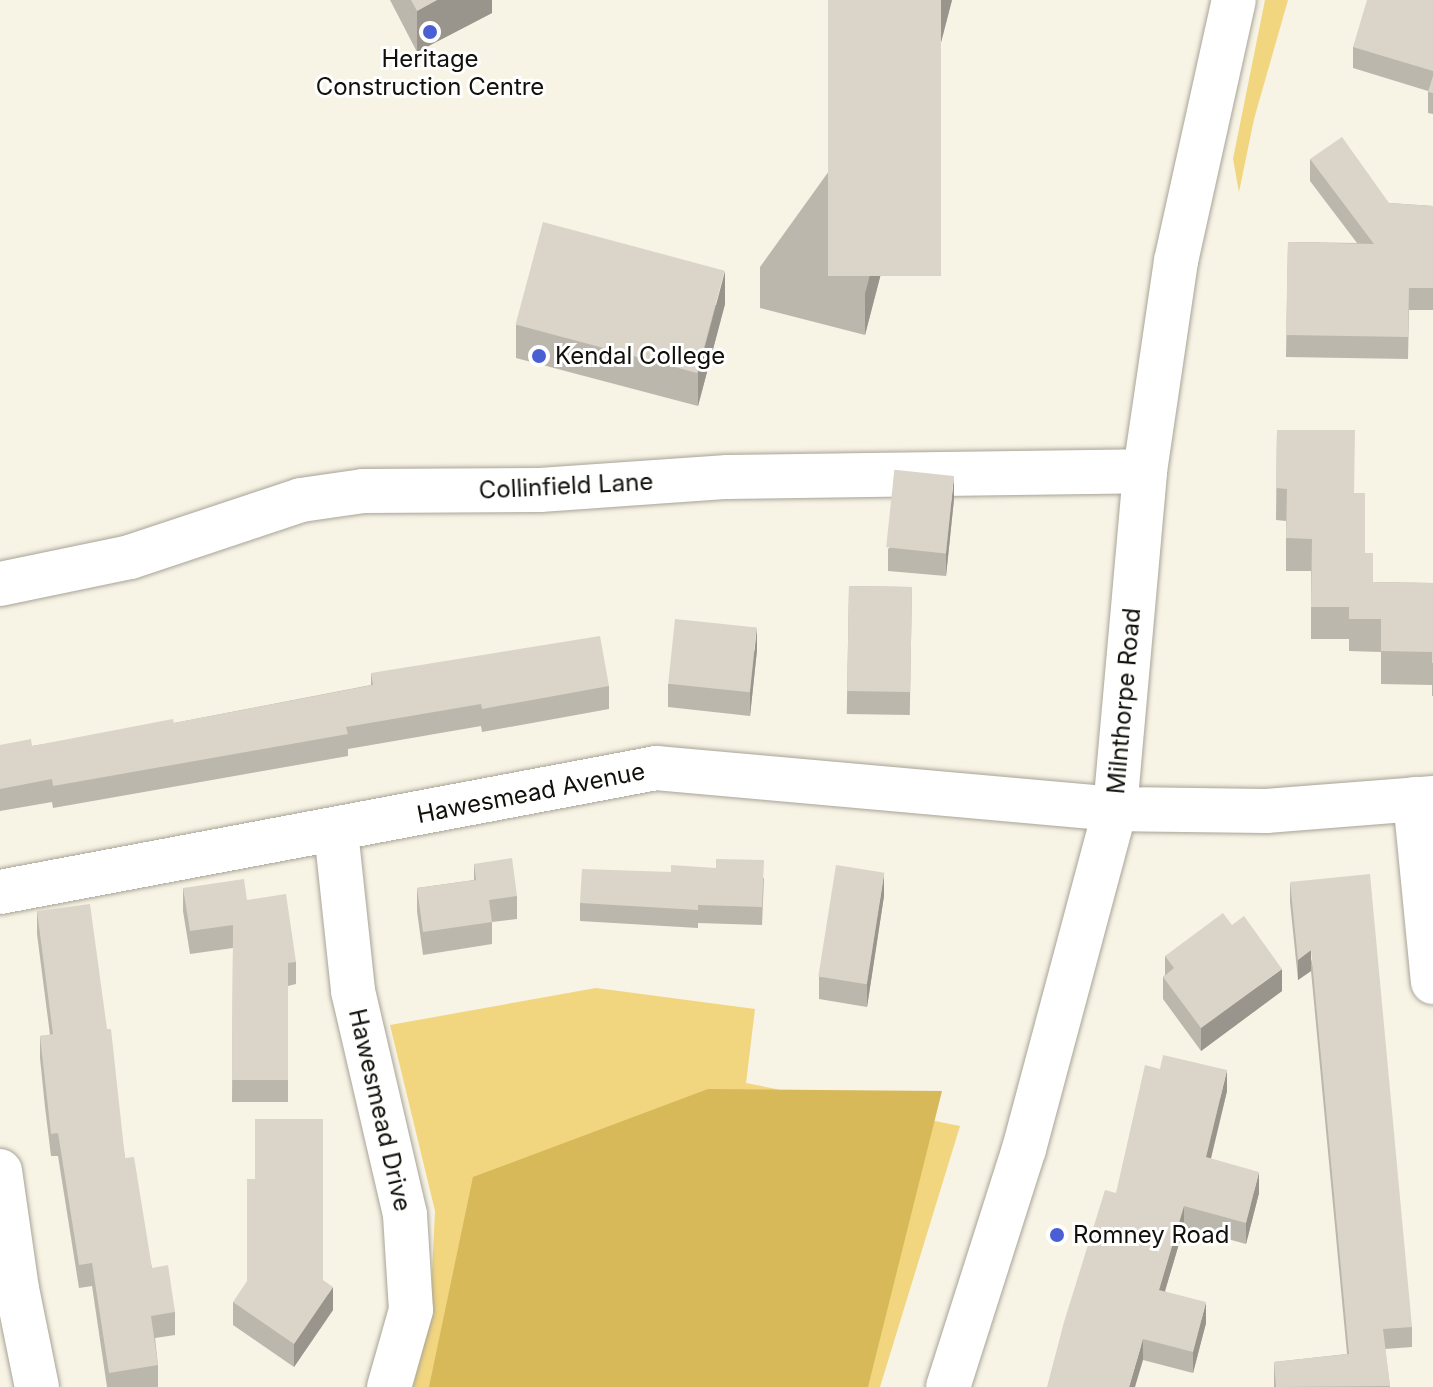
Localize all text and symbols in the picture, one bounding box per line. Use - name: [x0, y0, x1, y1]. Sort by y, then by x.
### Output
- marker: Heritage Construction Centre: [421, 23, 439, 41]
- place label: Heritage Construction Centre: [316, 45, 544, 101]
- place label: Kendal College: [555, 342, 725, 370]
- marker: Kendal College: [530, 347, 548, 365]
- street label: Collinfield Lane: [478, 467, 654, 505]
- street label: Milnthorpe Road: [1102, 607, 1146, 795]
- street label: Hawesmead Avenue: [415, 757, 647, 829]
- street label: Hawesmead Drive: [343, 1006, 417, 1214]
- place label: Romney Road: [1073, 1221, 1229, 1249]
- marker: Romney Road: [1048, 1226, 1066, 1244]

